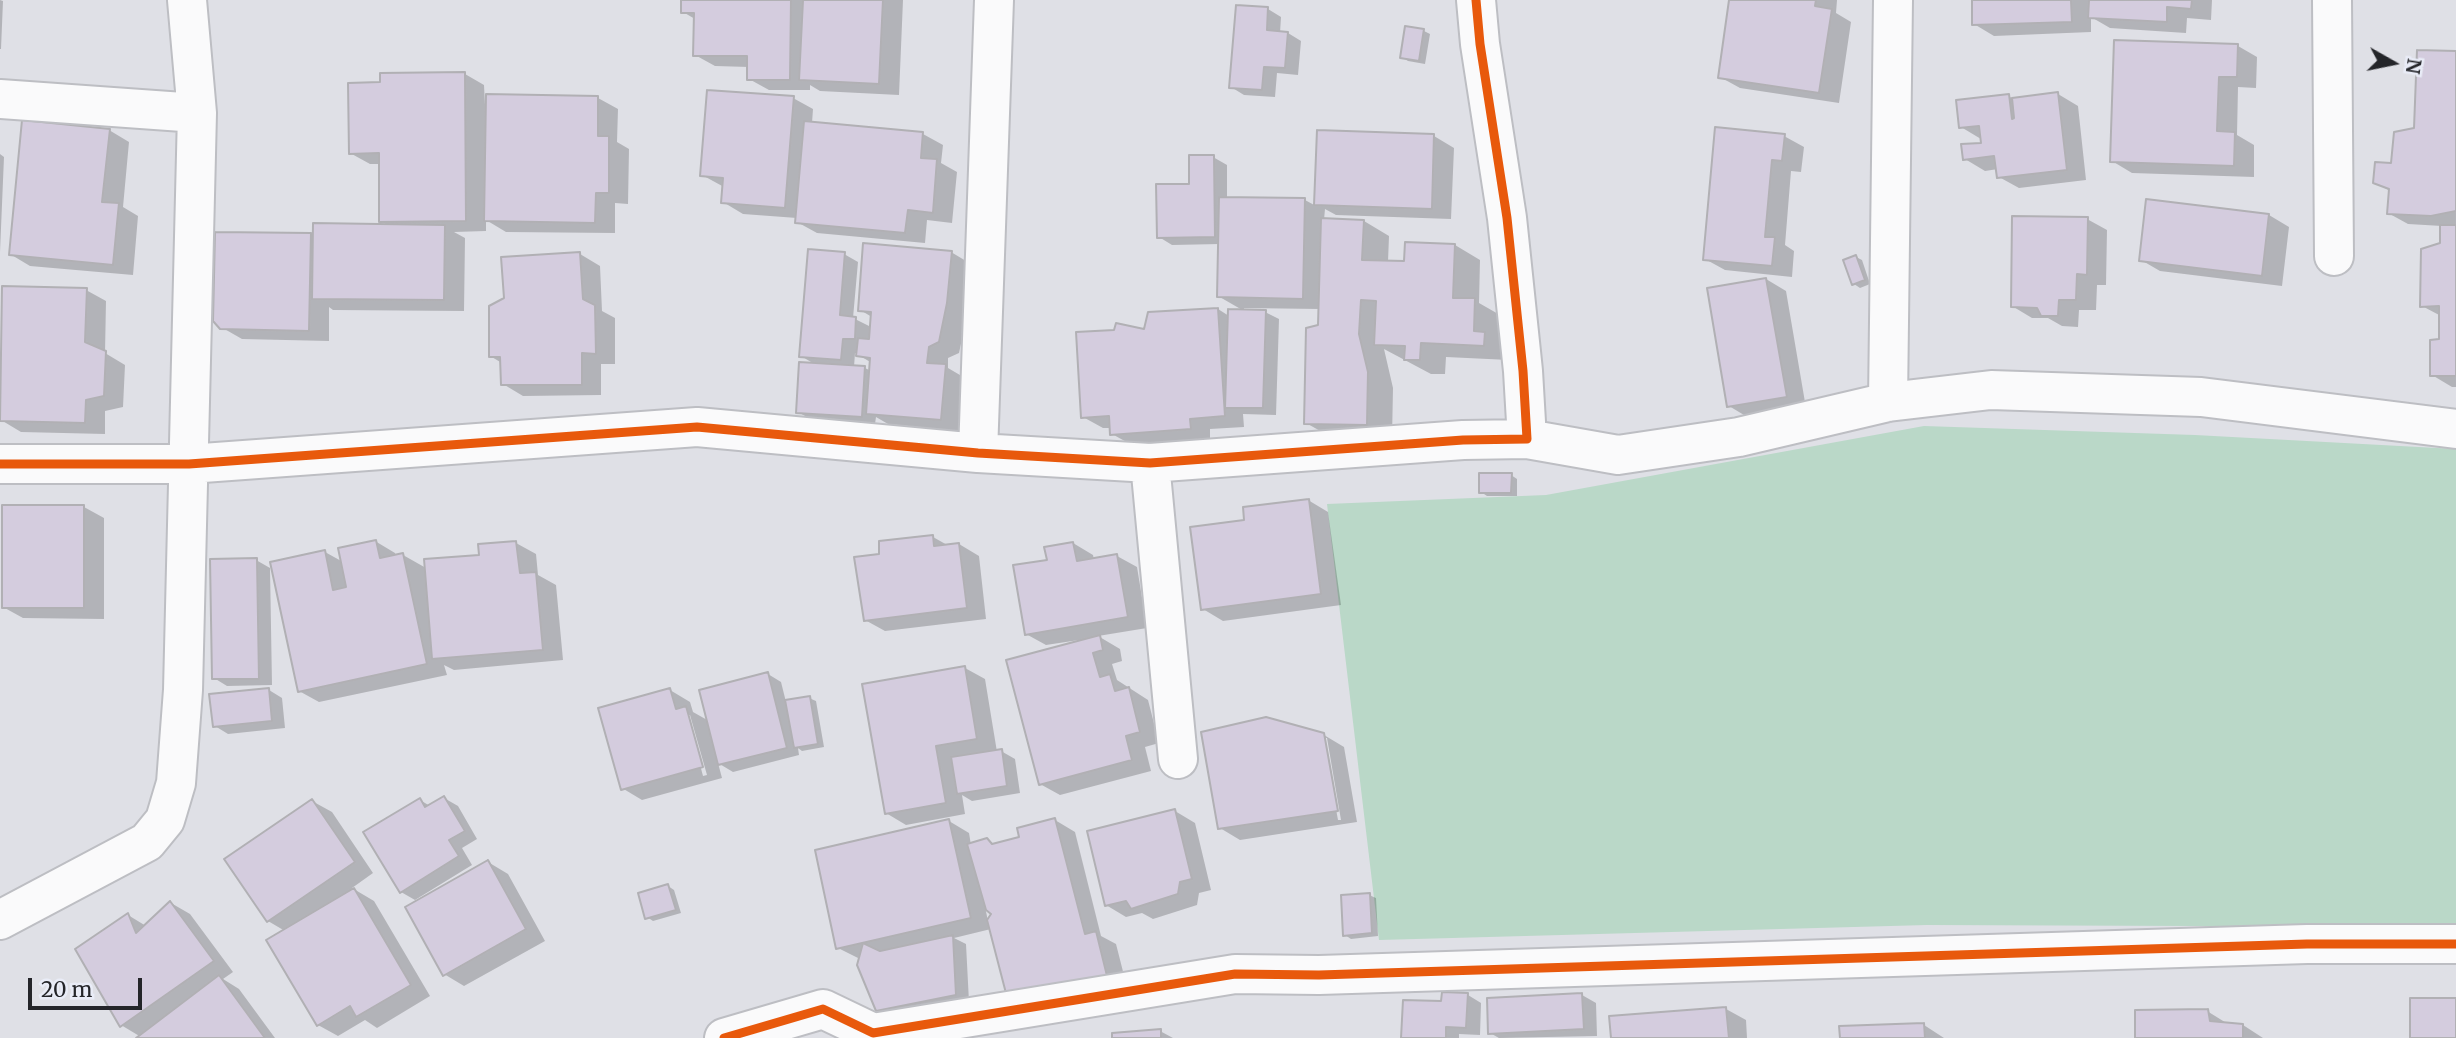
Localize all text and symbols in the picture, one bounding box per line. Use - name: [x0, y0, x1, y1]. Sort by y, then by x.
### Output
- north arrow: [2358, 28, 2428, 98]
- text: N: [2401, 57, 2427, 76]
- scale bar: [32, 964, 145, 1008]
- text: 20 m: [41, 976, 92, 1003]

